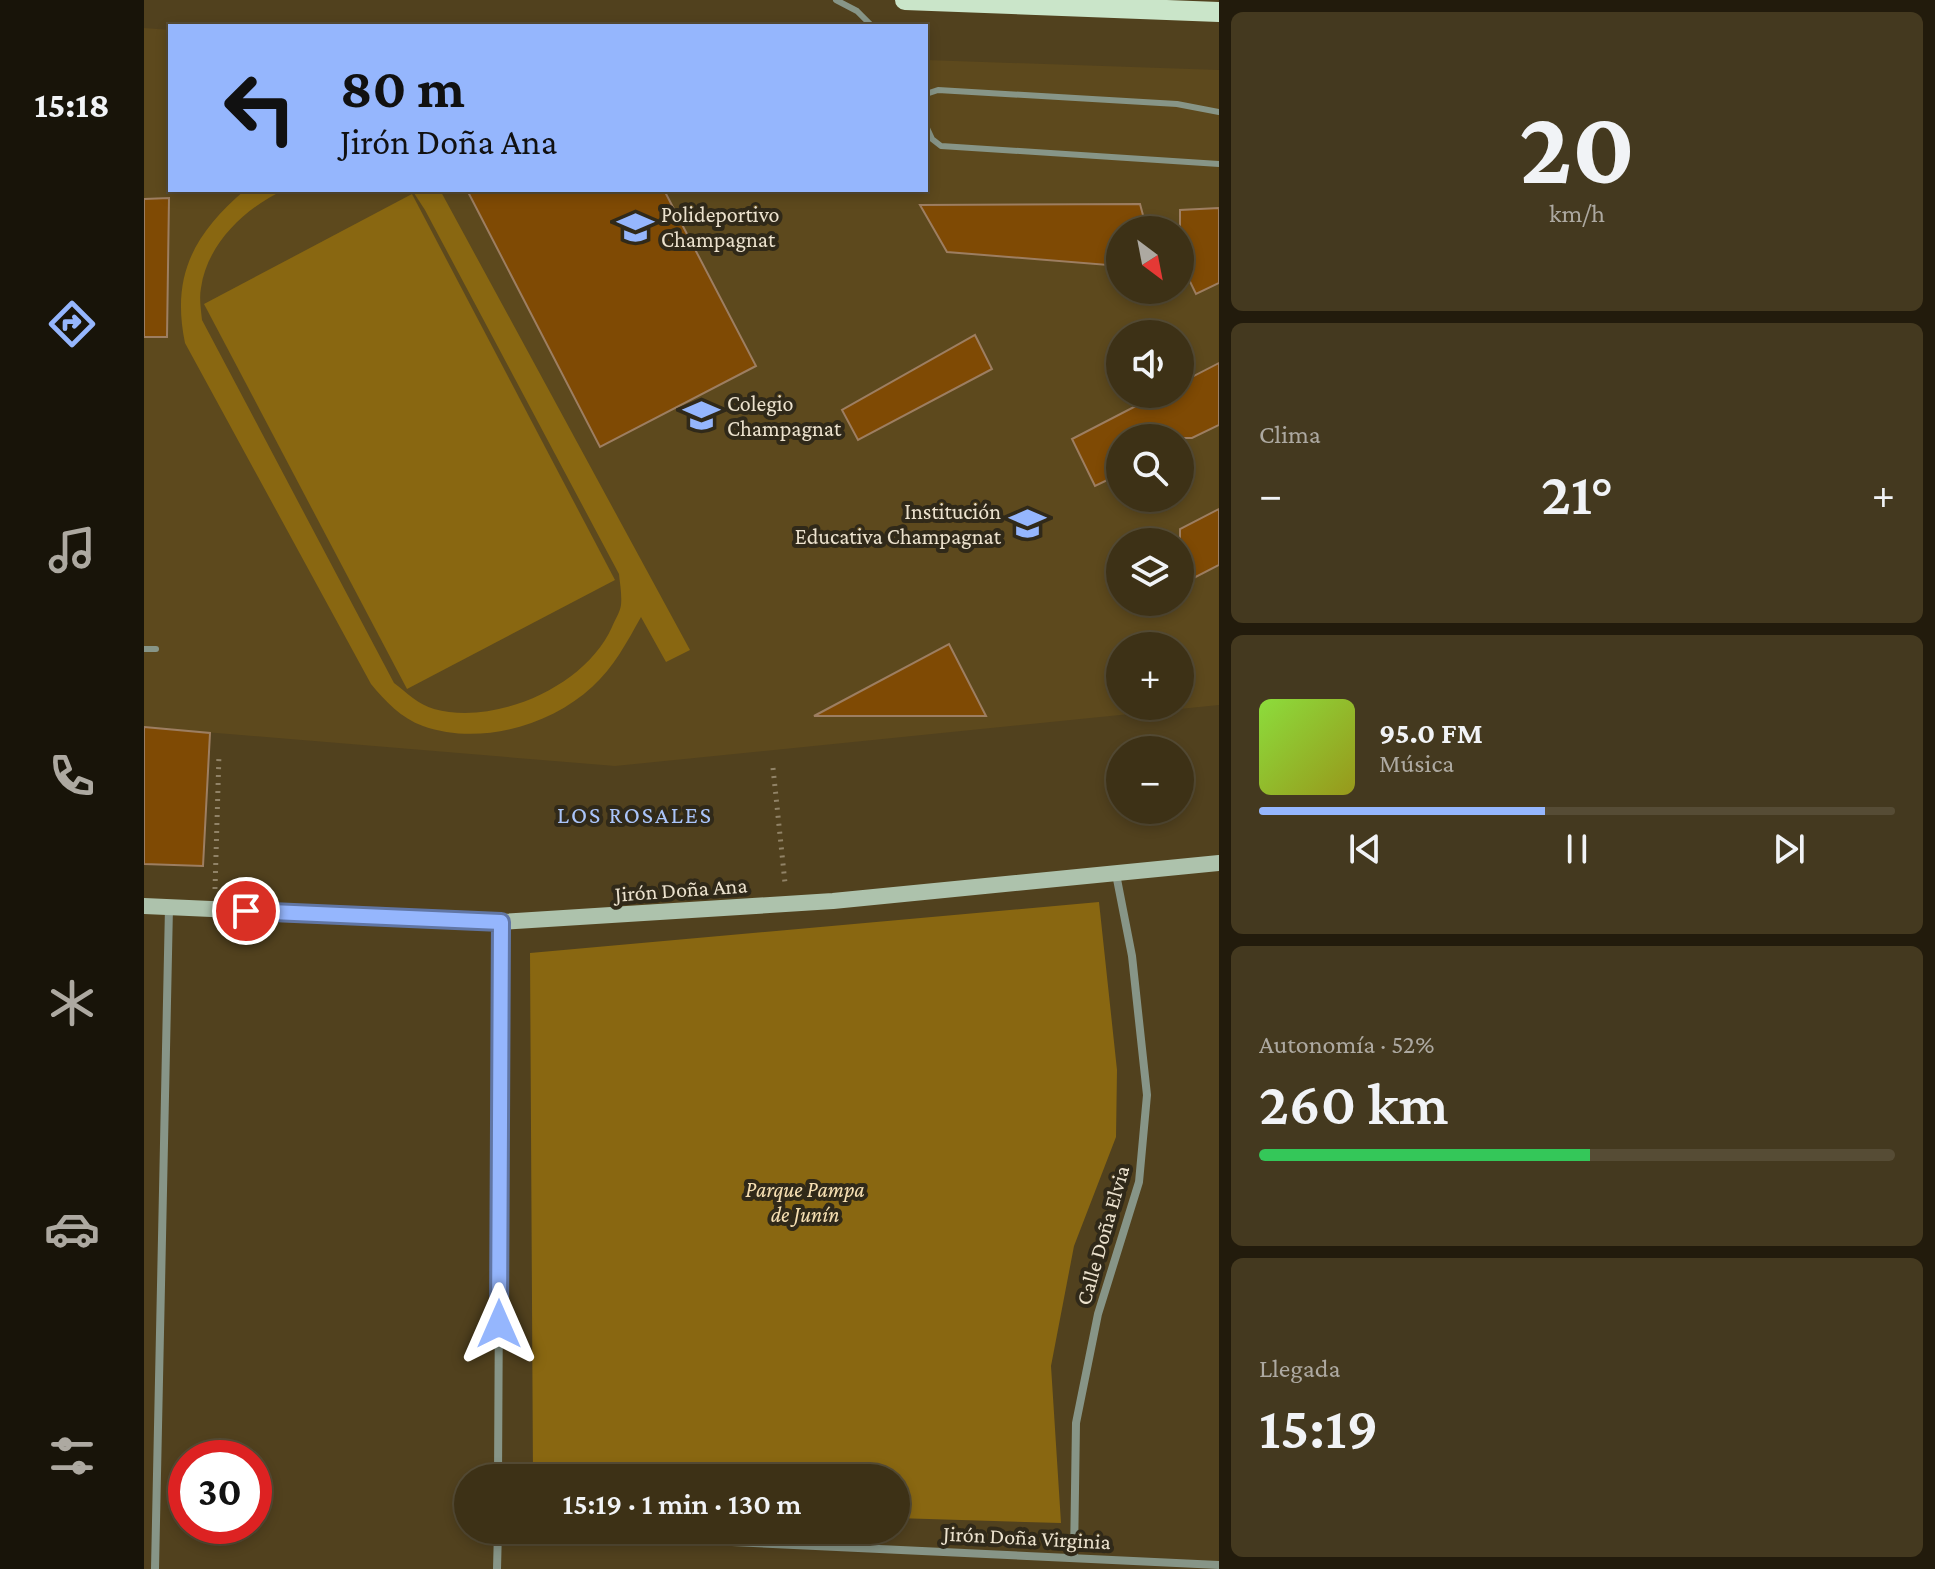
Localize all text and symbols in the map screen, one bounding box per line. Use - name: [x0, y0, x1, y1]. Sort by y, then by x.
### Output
- icon: left: [208, 56, 312, 160]
- text: 80 m: [340, 57, 465, 119]
- text: 15:18: [34, 85, 110, 125]
- text: 20: [1519, 89, 1635, 204]
- text: Jirón Doña Ana: [340, 122, 557, 162]
- text: km/h: [1549, 199, 1605, 228]
- place label: Polideportivo Champagnat: [661, 202, 780, 252]
- school or university icon: Polideportivo Champagnat: [616, 208, 654, 246]
- north arrow: [1106, 216, 1194, 304]
- map controls: [1106, 216, 1194, 824]
- icon: directions: [44, 296, 100, 352]
- button: sound: [1106, 320, 1194, 408]
- place label: Colegio Champagnat: [727, 391, 842, 441]
- school or university icon: Colegio Champagnat: [682, 397, 720, 435]
- text: Clima: [1259, 420, 1321, 449]
- button: search: [1106, 424, 1194, 512]
- text: 21°: [1541, 460, 1613, 527]
- text: −: [1259, 470, 1282, 518]
- text: +: [1872, 470, 1895, 518]
- place label: Institución Educativa Champagnat: [795, 499, 1002, 549]
- school or university icon: Institución Educativa Champagnat: [1008, 505, 1046, 543]
- icon: music: [44, 522, 100, 578]
- button: layers: [1106, 528, 1194, 616]
- button: +: [1106, 632, 1194, 720]
- text: 95.0 FM: [1379, 716, 1483, 749]
- button: −: [1106, 736, 1194, 824]
- icon: phone: [44, 748, 100, 804]
- text: Música: [1379, 749, 1454, 778]
- district label: LOS ROSALES: [557, 801, 713, 828]
- icon: previous: [1343, 827, 1387, 871]
- icon: pause: [1555, 827, 1599, 871]
- icon: next: [1767, 827, 1811, 871]
- street label: Jirón Doña Ana: [612, 872, 748, 907]
- pin: [212, 877, 280, 945]
- icon: arrive: [224, 889, 268, 933]
- icon: climate: [44, 975, 100, 1031]
- text: Autonomía · 52%: [1259, 1030, 1434, 1059]
- text: 260 km: [1259, 1070, 1449, 1137]
- street label: Calle Doña Elvia: [1071, 1163, 1134, 1308]
- park label: Parque Pampa de Junín: [745, 1177, 865, 1227]
- icon: car: [44, 1201, 100, 1257]
- position arrow: [457, 1282, 541, 1366]
- text: Llegada: [1259, 1354, 1340, 1383]
- text: 15:19: [1259, 1394, 1378, 1461]
- icon: filters: [44, 1428, 100, 1484]
- speed limit sign: 30: [168, 1440, 272, 1544]
- text: 15:19 · 1 min · 130 m: [562, 1487, 802, 1520]
- street label: Jirón Doña Virginia: [941, 1521, 1111, 1554]

